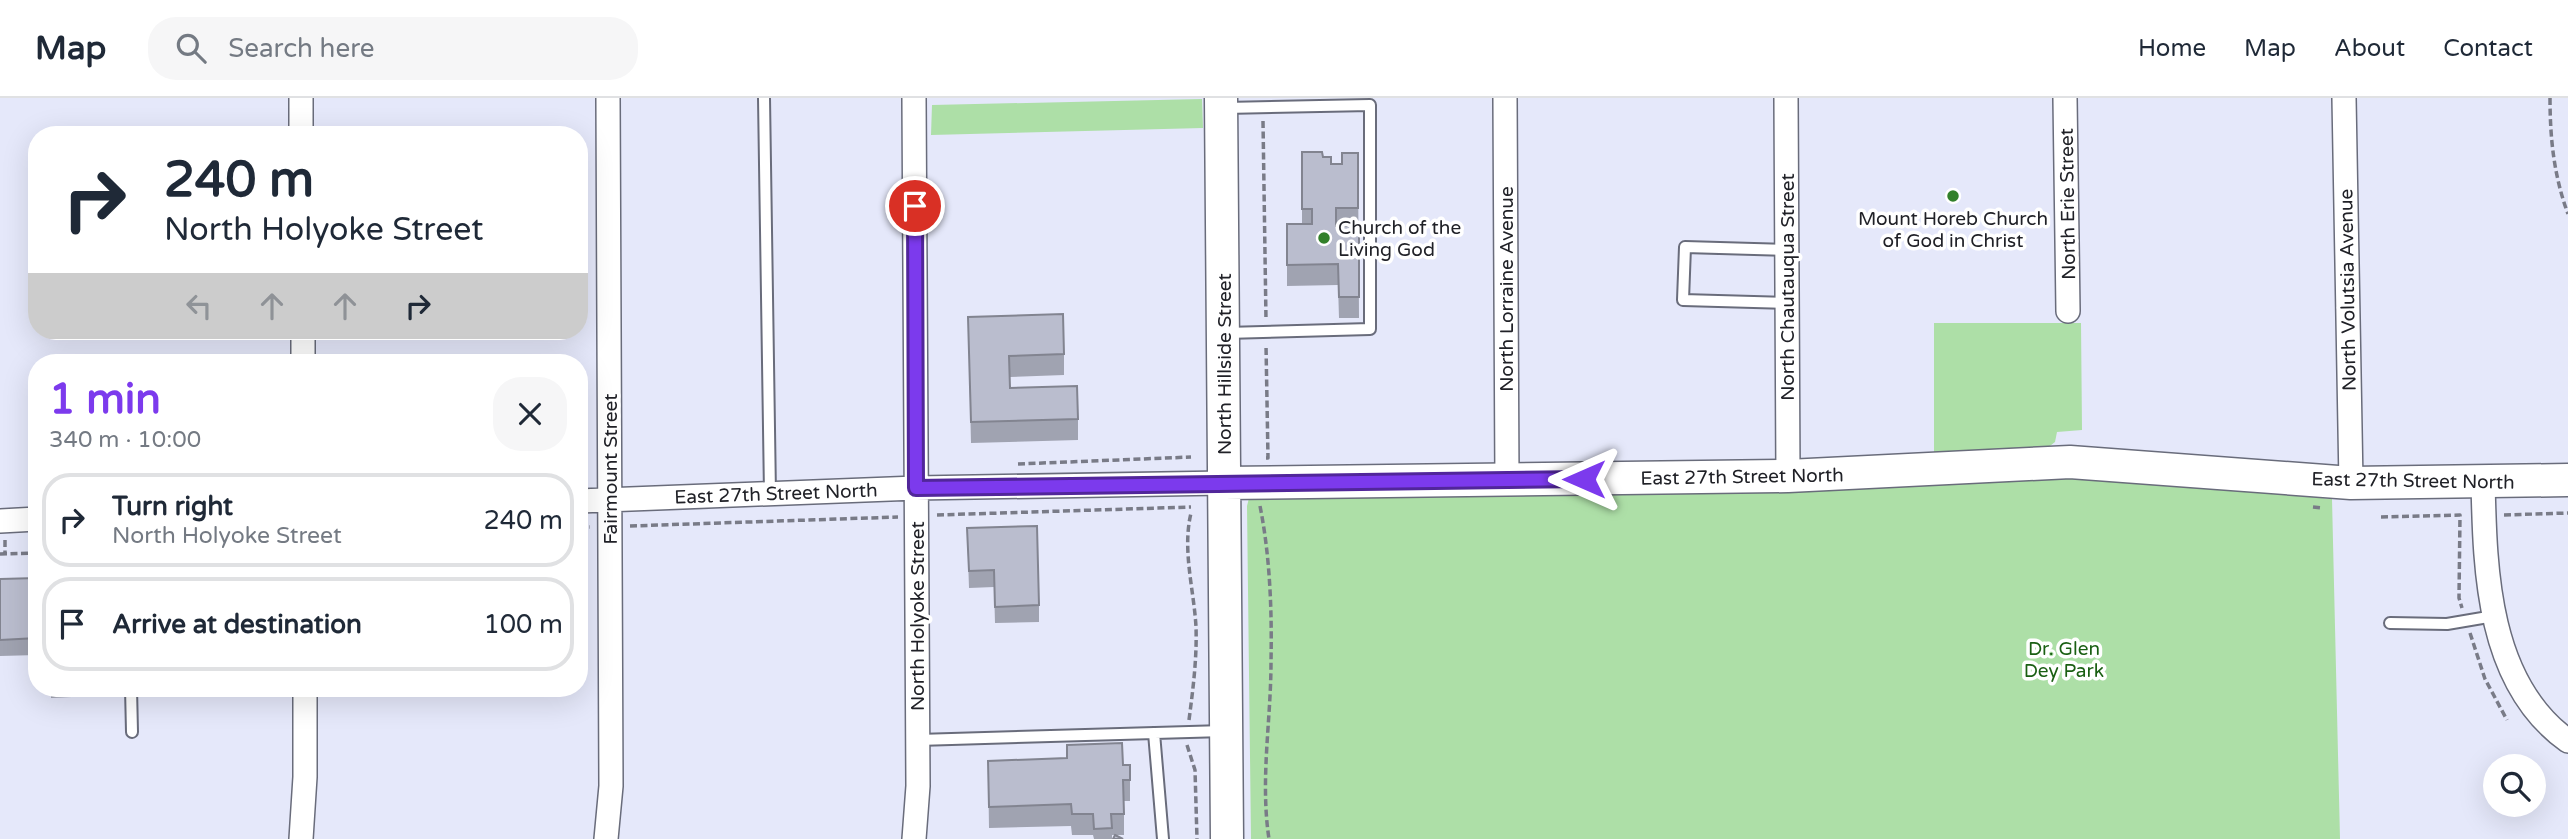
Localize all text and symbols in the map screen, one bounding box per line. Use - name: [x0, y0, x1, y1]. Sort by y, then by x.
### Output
- search box: [148, 17, 638, 80]
- text: Map: [35, 29, 106, 68]
- icon: search: [172, 29, 210, 67]
- text: Search here: [228, 33, 374, 64]
- text: Home: [2138, 34, 2206, 63]
- text: Map: [2244, 34, 2296, 63]
- text: About: [2334, 34, 2405, 63]
- text: Contact: [2443, 34, 2533, 63]
- street label: North Erie Street: [2056, 128, 2080, 280]
- text: 240 m: [164, 151, 314, 210]
- icon: right: [49, 154, 140, 245]
- street label: North Chautauqua Street: [1777, 173, 1799, 401]
- pin: [885, 176, 945, 236]
- street label: North Lorraine Avenue: [1496, 186, 1518, 392]
- icon: arrive: [896, 187, 934, 225]
- marker: Mount Horeb Church of God in Christ: [1945, 188, 1961, 204]
- street label: North Volutsia Avenue: [2335, 189, 2361, 391]
- place label: Mount Horeb Church of God in Christ: [1858, 208, 2048, 252]
- text: North Holyoke Street: [164, 211, 484, 249]
- place label: Church of the Living God: [1338, 217, 1461, 261]
- marker: Church of the Living God: [1316, 230, 1332, 246]
- street label: North Hillside Street: [1214, 273, 1236, 455]
- icon: left: [180, 287, 218, 325]
- icon: ahead: [253, 287, 291, 325]
- icon: ahead: [326, 287, 364, 325]
- icon: right: [399, 287, 437, 325]
- text: 1 min: [49, 374, 161, 425]
- button: close: [493, 377, 567, 451]
- street label: Fairmount Street: [600, 393, 622, 545]
- text: 340 m · 10:00: [49, 426, 201, 454]
- position arrow: [1547, 442, 1621, 516]
- street label: East 27th Street North: [1640, 464, 1844, 490]
- street label: East 27th Street North: [2311, 468, 2515, 494]
- street label: East 27th Street North: [674, 479, 878, 509]
- text: Turn right: [112, 491, 233, 522]
- icon: right: [53, 501, 91, 539]
- text: 240 m: [483, 505, 563, 536]
- street label: North Holyoke Street: [907, 521, 929, 711]
- text: North Holyoke Street: [112, 522, 342, 550]
- icon: arrive: [53, 605, 91, 643]
- text: Arrive at destination: [112, 609, 362, 640]
- text: 100 m: [483, 609, 563, 640]
- park label: Dr. Glen Dey Park: [2024, 638, 2104, 682]
- map controls: [2483, 754, 2546, 817]
- button: search: [2483, 754, 2546, 817]

